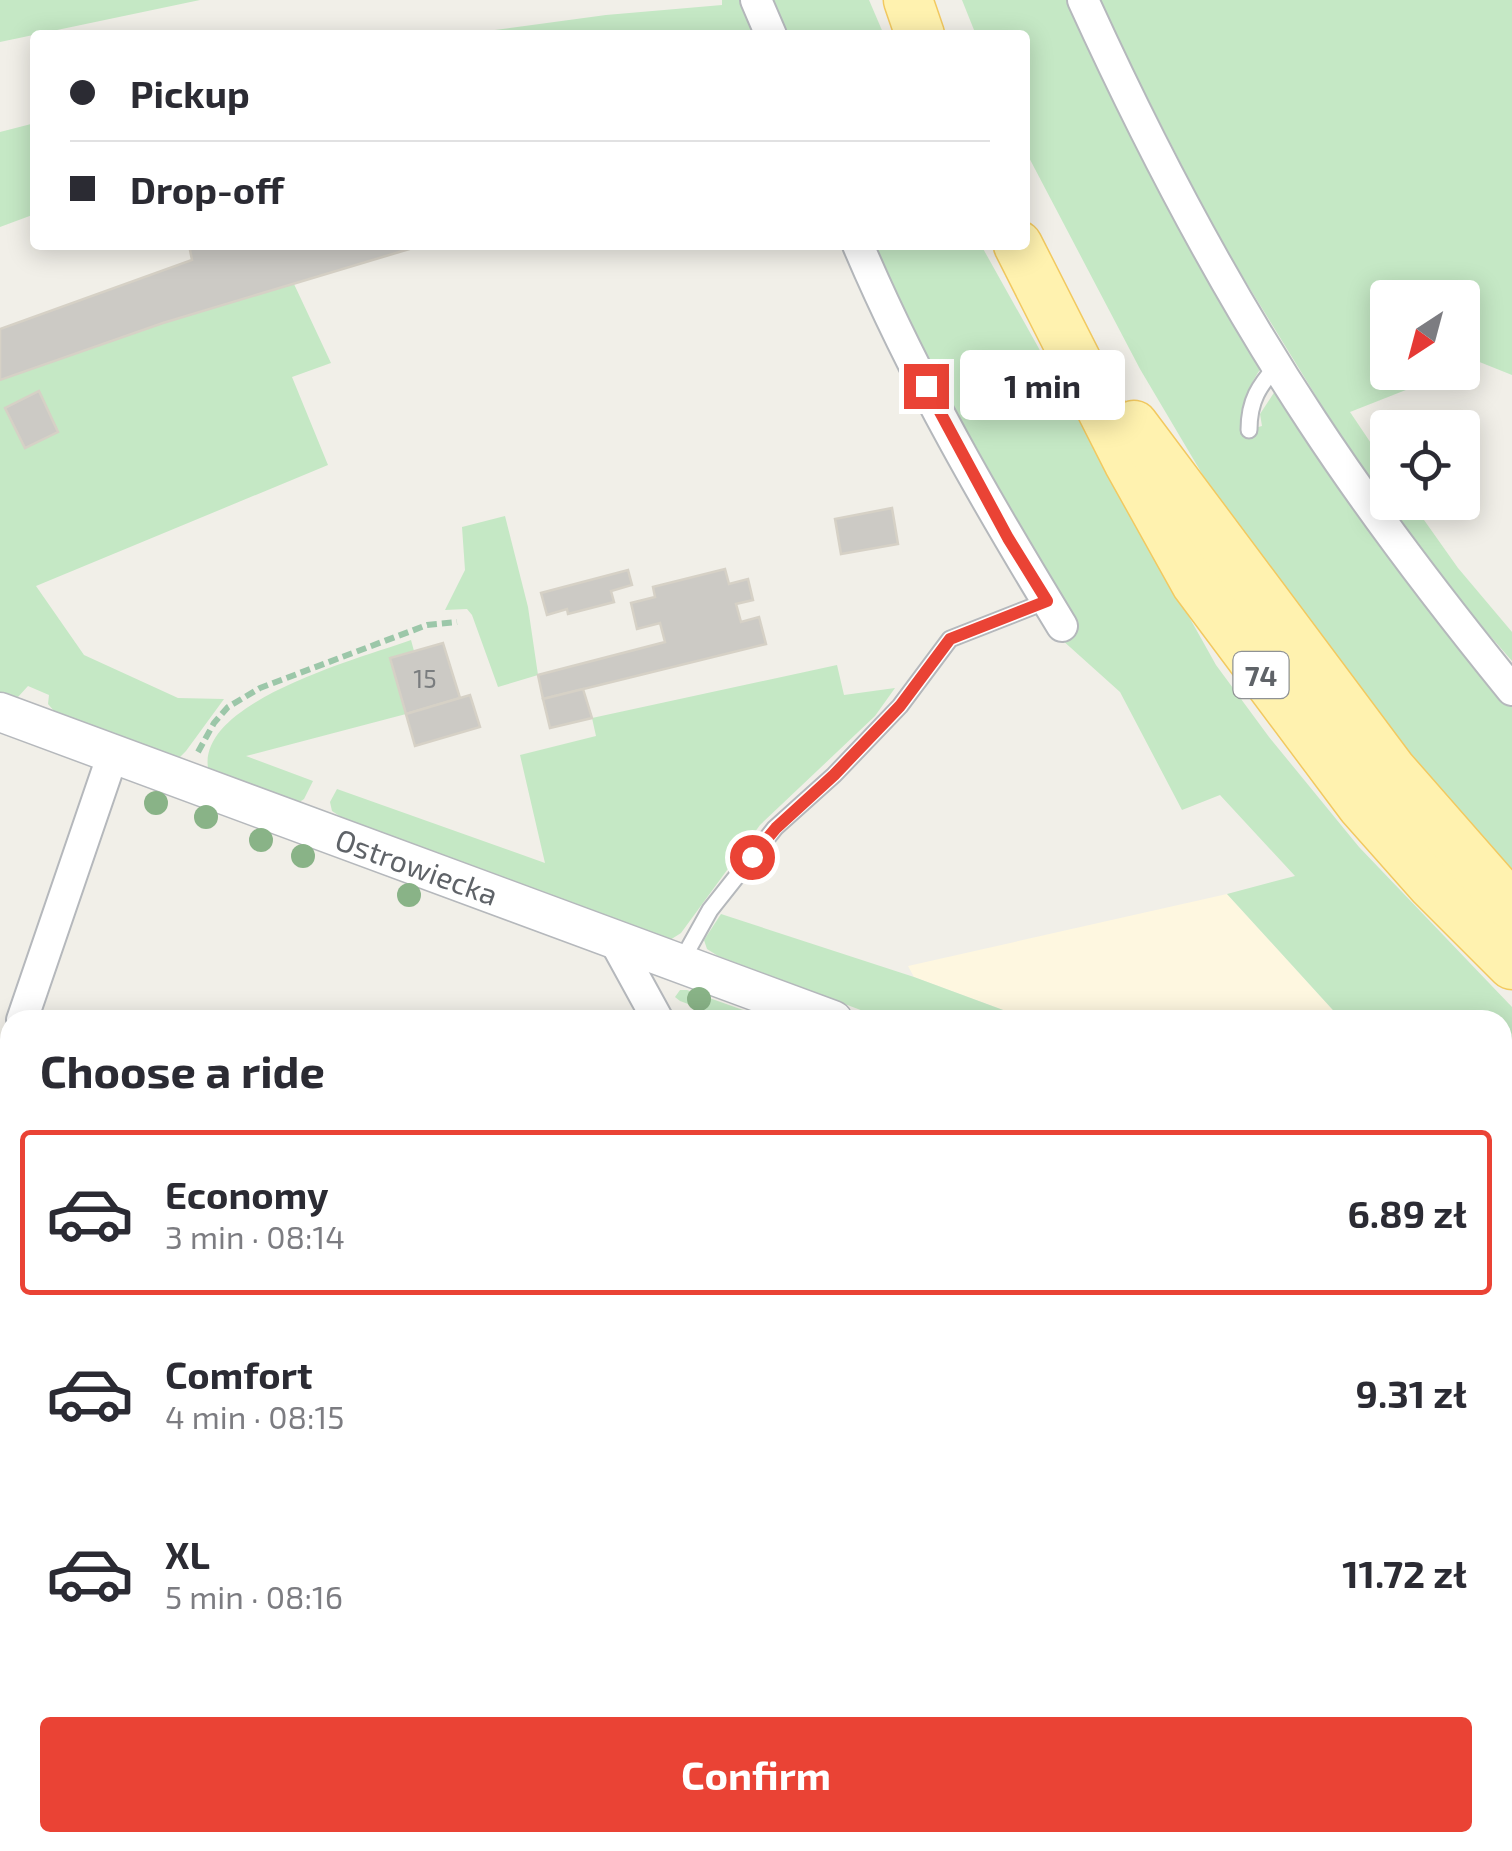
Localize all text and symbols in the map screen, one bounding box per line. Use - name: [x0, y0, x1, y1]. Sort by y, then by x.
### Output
- text: Pickup: [130, 70, 250, 116]
- text: Drop-off: [130, 166, 284, 212]
- north arrow: [1370, 280, 1480, 390]
- map controls: [1370, 280, 1480, 520]
- callout: 1 min: [961, 351, 1126, 421]
- route end: [904, 364, 949, 409]
- text: 1 min: [1004, 366, 1081, 404]
- button: locate: [1370, 410, 1480, 520]
- road number: 74: [1234, 652, 1288, 698]
- house number: 15: [413, 663, 437, 693]
- street label: Ostrowiecka: [331, 820, 503, 912]
- route start: [730, 835, 775, 880]
- text: Choose a ride: [40, 1043, 325, 1097]
- icon: car: [45, 1168, 135, 1258]
- text: Economy: [165, 1171, 329, 1217]
- text: 6.89 zł: [1347, 1190, 1467, 1236]
- text: 3 min · 08:14: [165, 1217, 345, 1255]
- icon: car: [45, 1348, 135, 1438]
- text: Comfort: [165, 1351, 313, 1397]
- text: 9.31 zł: [1356, 1370, 1467, 1416]
- text: 4 min · 08:15: [165, 1397, 344, 1435]
- icon: car: [45, 1528, 135, 1618]
- text: XL: [165, 1531, 210, 1577]
- text: 11.72 zł: [1342, 1550, 1467, 1596]
- text: 5 min · 08:16: [165, 1577, 343, 1615]
- button: Confirm: [40, 1717, 1472, 1832]

